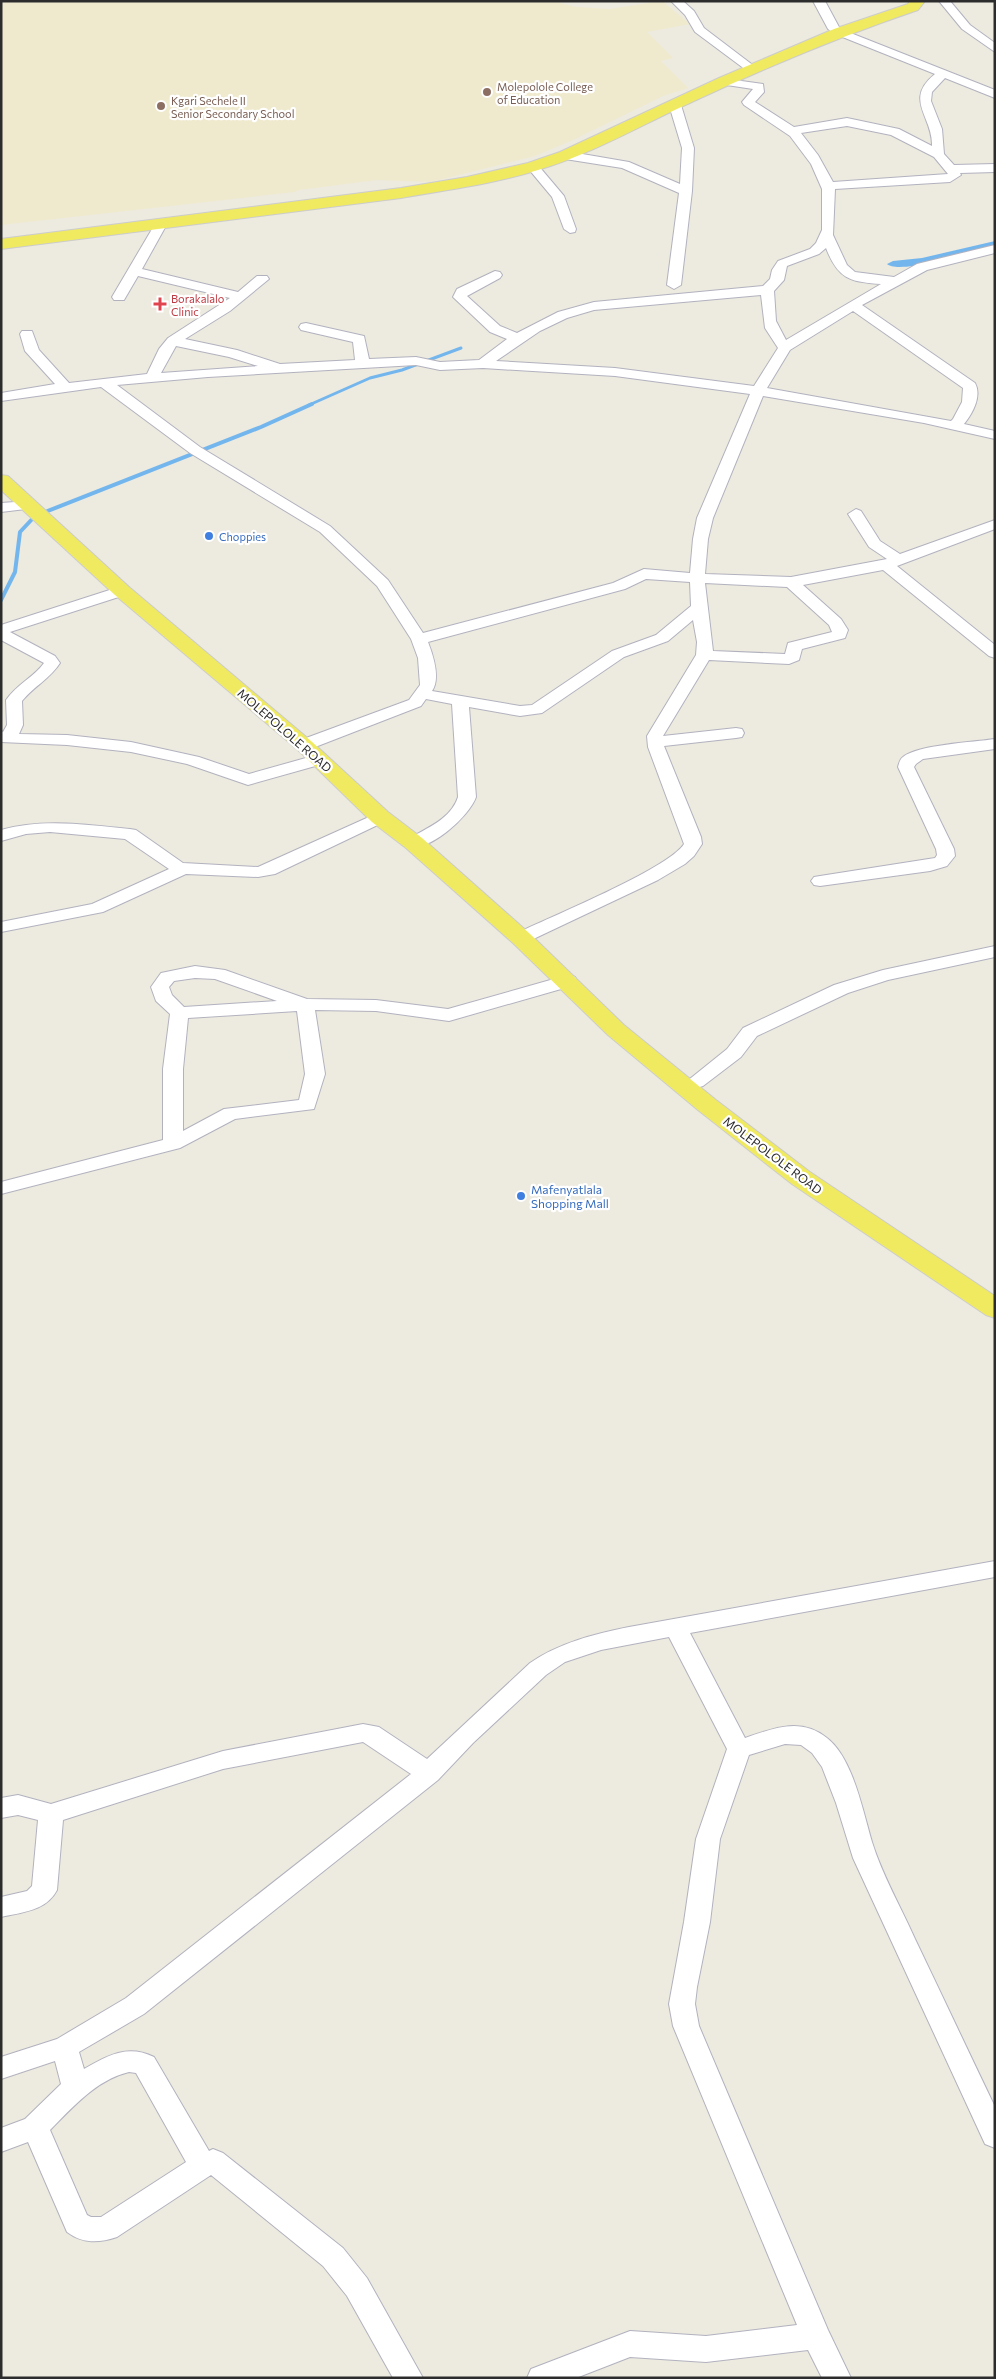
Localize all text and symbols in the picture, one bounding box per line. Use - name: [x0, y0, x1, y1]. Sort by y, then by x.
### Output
- place label: Molepolole College of Education: [497, 80, 593, 106]
- marker: Molepolole College of Education: [481, 86, 493, 98]
- place label: Kgari Sechele II Senior Secondary School: [171, 94, 294, 120]
- marker: Kgari Sechele II Senior Secondary School: [155, 100, 167, 112]
- place label: Borakalalo Clinic: [171, 292, 225, 318]
- marker: Borakalalo Clinic: [153, 297, 167, 311]
- marker: Choppies: [203, 530, 215, 542]
- place label: Choppies: [219, 530, 266, 543]
- street label: MOLEPOLOLE ROAD: [235, 685, 335, 775]
- street label: MOLEPOLOLE ROAD: [721, 1113, 825, 1197]
- place label: Mafenyatlala Shopping Mall: [531, 1182, 609, 1210]
- marker: Mafenyatlala Shopping Mall: [515, 1190, 527, 1202]

